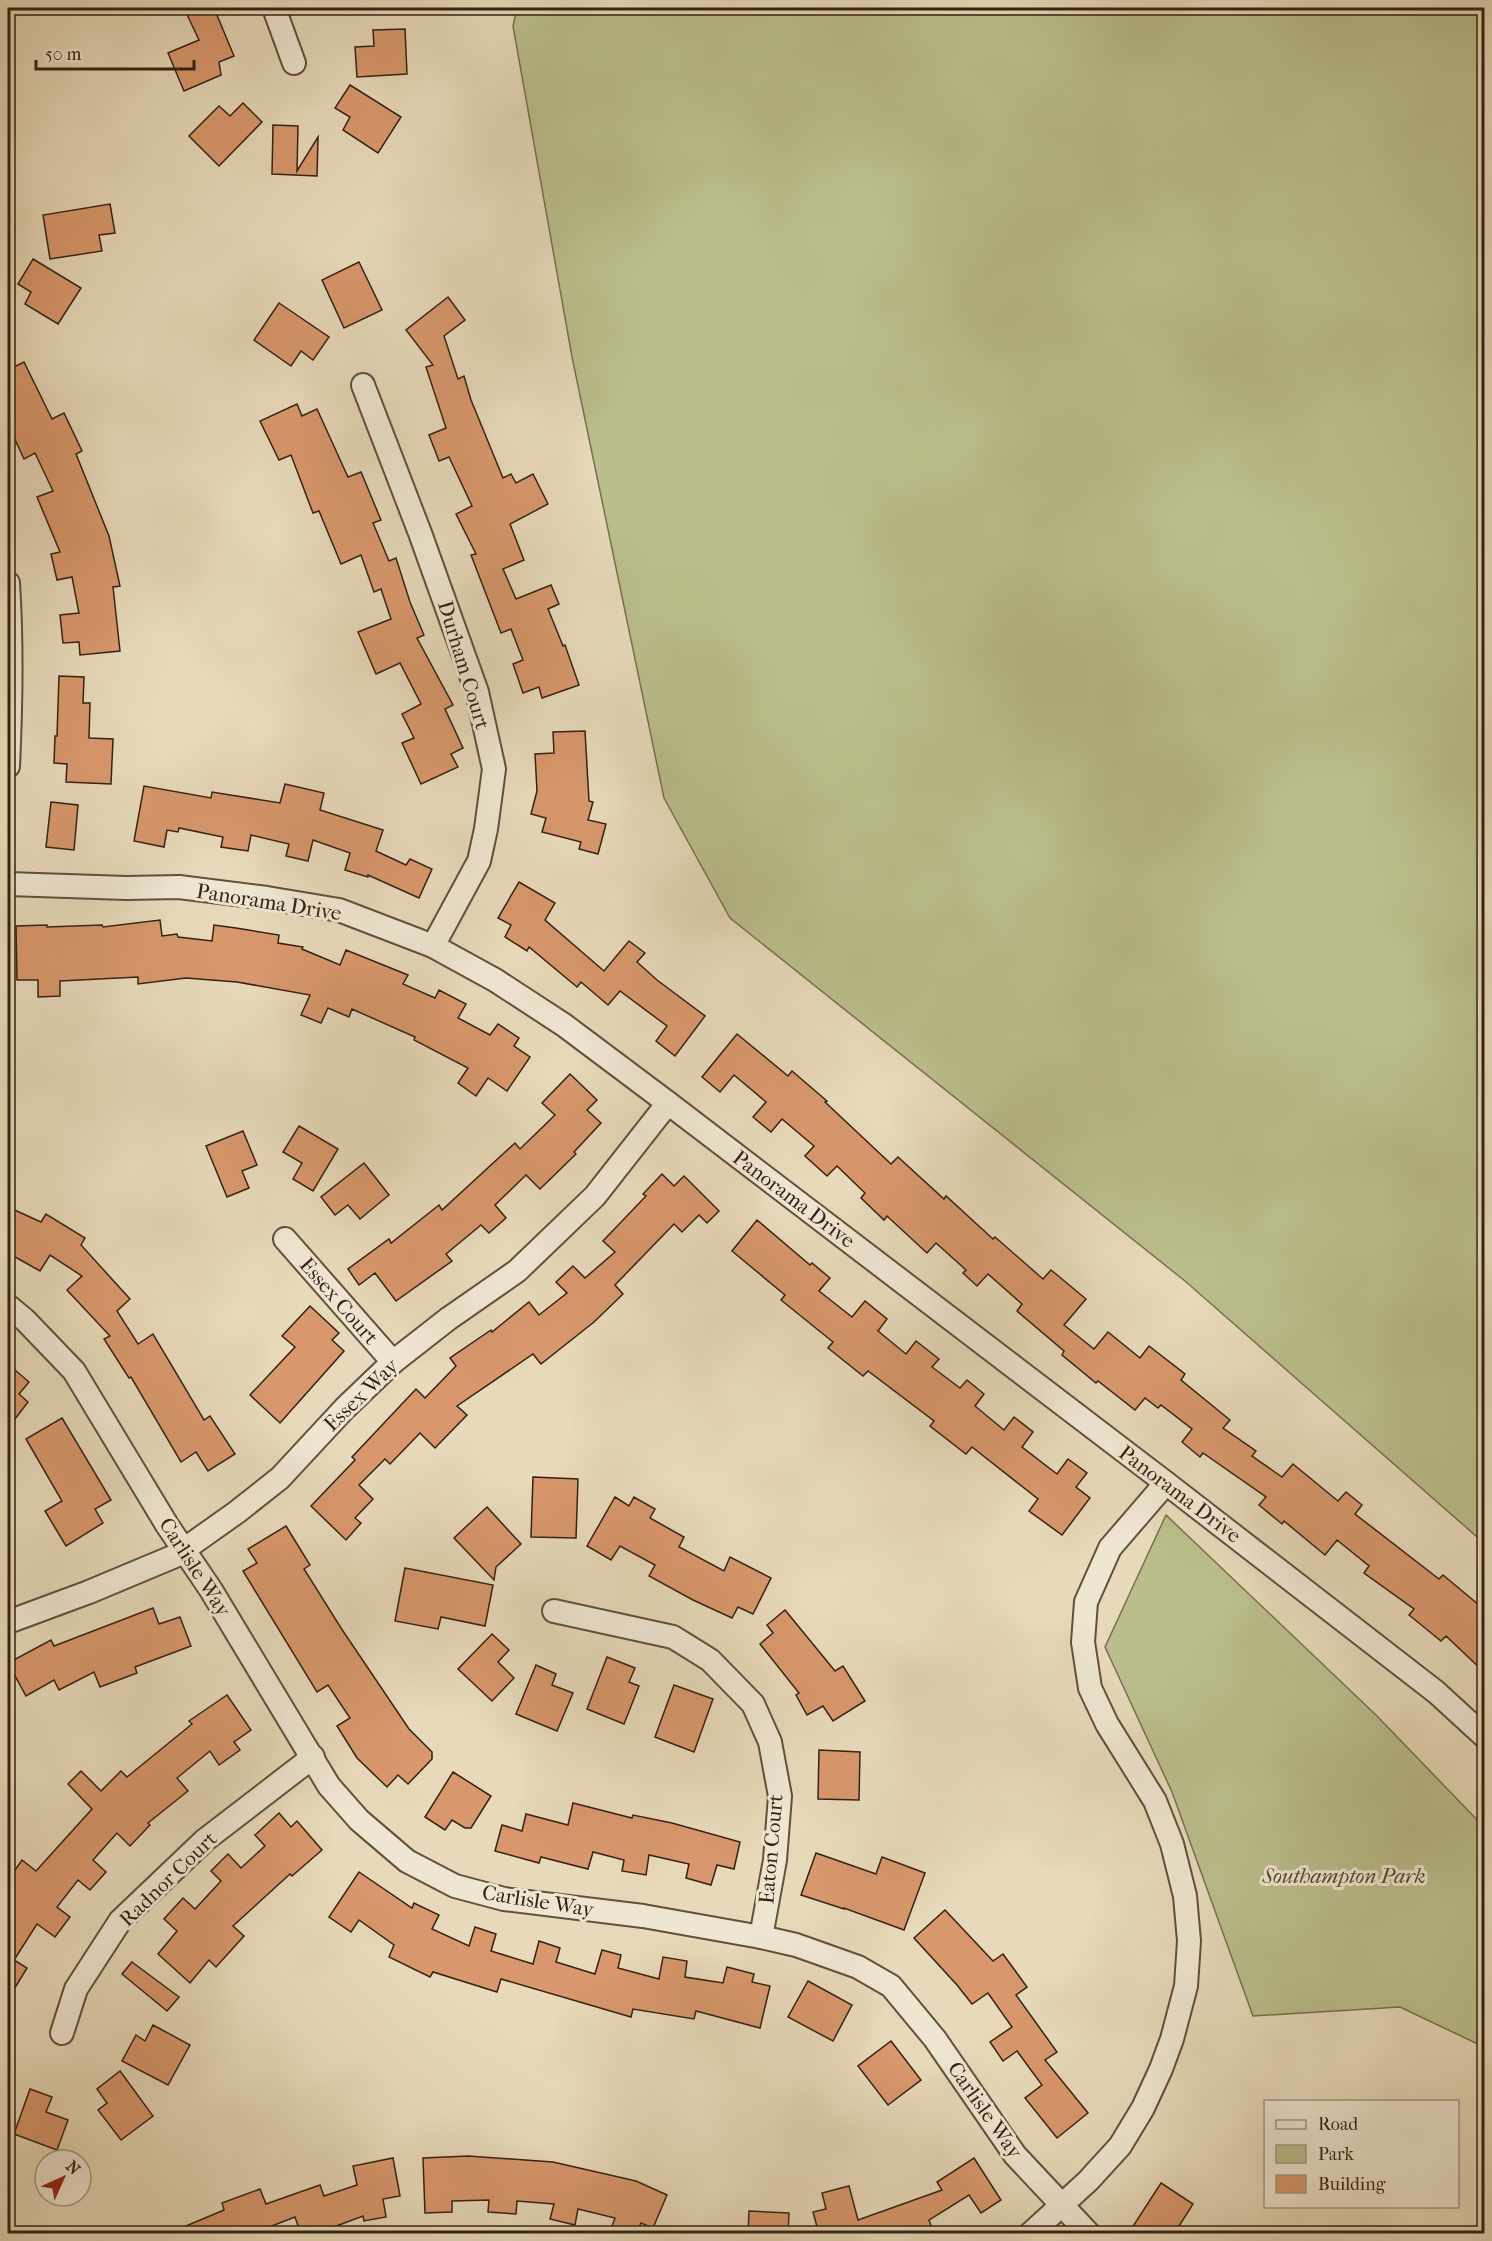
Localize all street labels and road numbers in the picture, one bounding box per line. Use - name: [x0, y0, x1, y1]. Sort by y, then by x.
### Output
- street label: Durham Court: [433, 598, 495, 733]
- street label: Panorama Drive: [195, 879, 343, 925]
- street label: Panorama Drive: [728, 1145, 860, 1253]
- street label: Essex Court: [295, 1253, 383, 1350]
- street label: Essex Way: [319, 1353, 404, 1436]
- street label: Panorama Drive: [1114, 1440, 1246, 1548]
- street label: Carlisle Way: [154, 1513, 236, 1621]
- street label: Eaton Court: [754, 1793, 788, 1905]
- street label: Radnor Court: [114, 1826, 222, 1931]
- street label: Carlisle Way: [481, 1880, 596, 1922]
- street label: Carlisle Way: [943, 2057, 1028, 2164]

